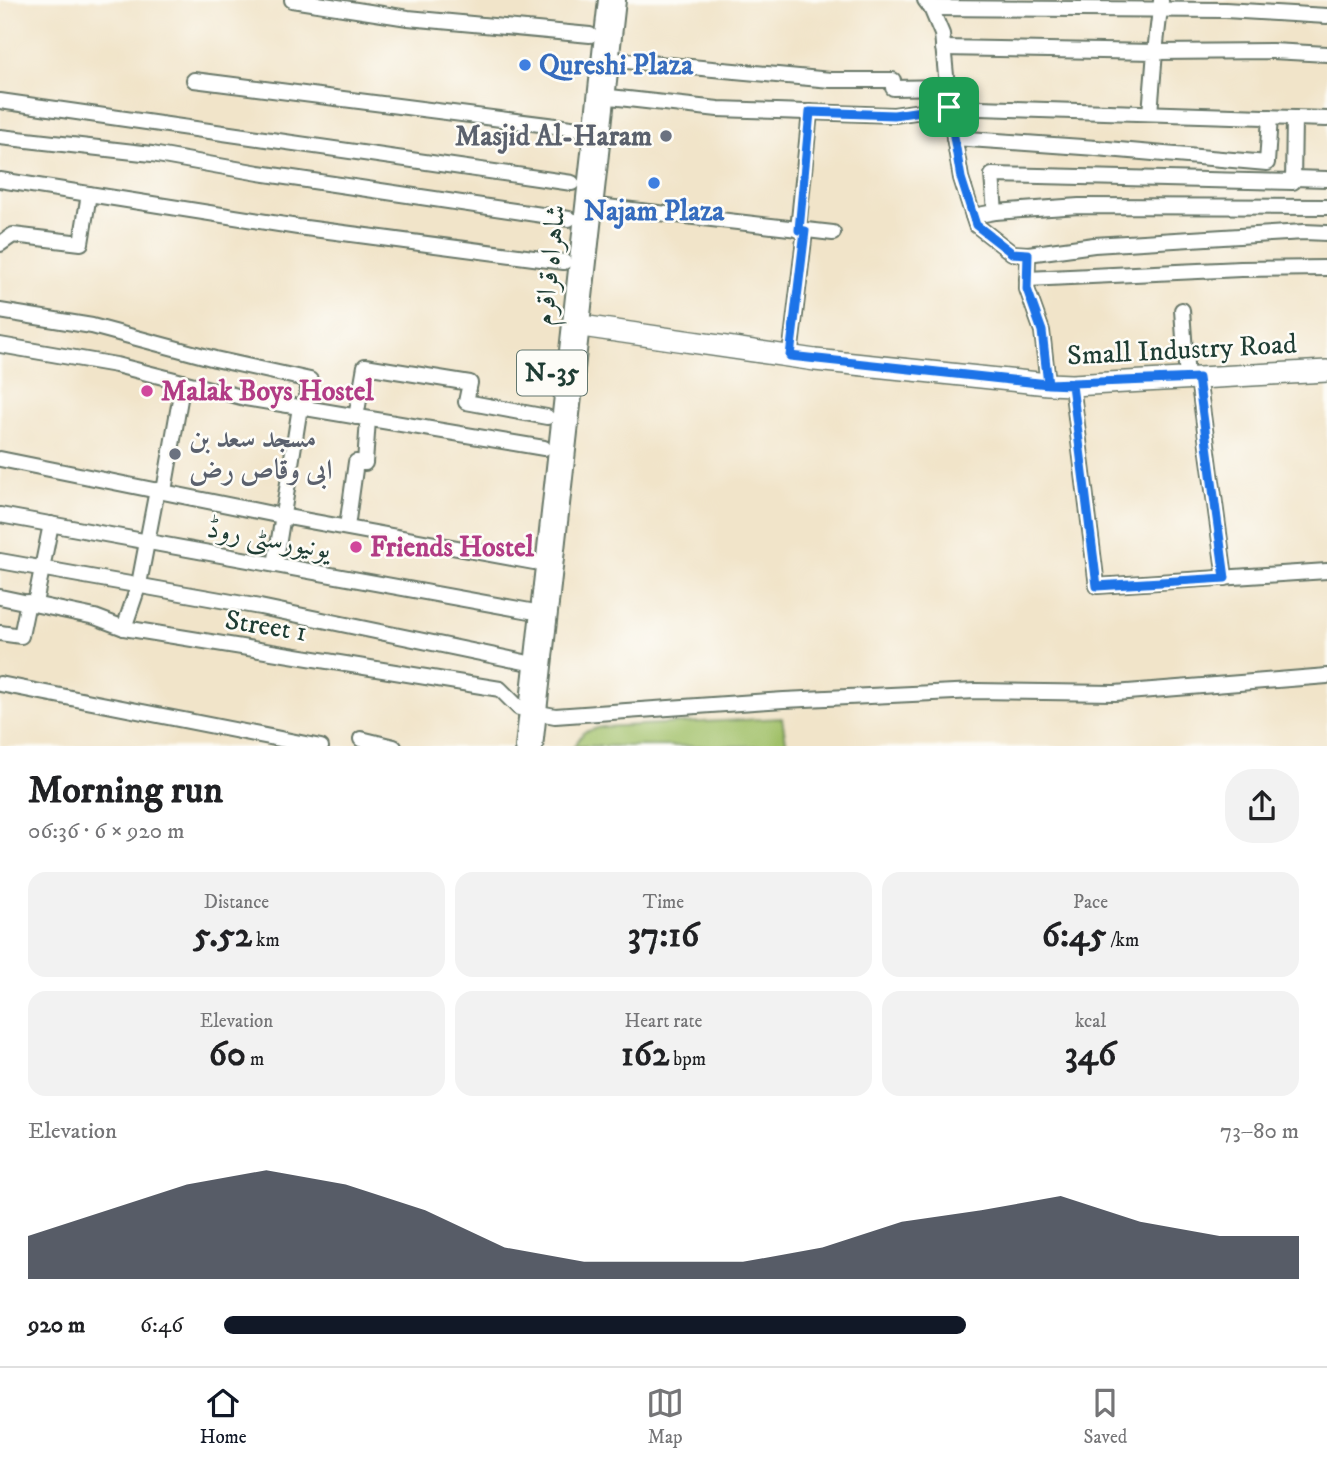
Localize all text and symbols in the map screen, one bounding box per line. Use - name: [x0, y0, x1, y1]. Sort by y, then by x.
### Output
- place label: Qureshi Plaza: [539, 48, 694, 83]
- marker: Qureshi Plaza: [517, 57, 533, 73]
- pin: [919, 77, 979, 137]
- icon: arrive: [930, 88, 968, 126]
- place label: Masjid Al-Haram: [455, 119, 652, 154]
- marker: Masjid Al-Haram: [658, 128, 674, 144]
- marker: Najam Plaza: [646, 175, 662, 191]
- place label: Najam Plaza: [584, 194, 725, 229]
- street label: شاہراہ قراقرم: [526, 203, 580, 328]
- street label: Small Industry Road: [1066, 327, 1298, 373]
- road number: N-35: [517, 350, 587, 396]
- place label: Malak Boys Hostel: [161, 374, 374, 409]
- marker: Malak Boys Hostel: [139, 383, 155, 399]
- place label: مسجد سعد بن ابی وقاص رض: [189, 421, 333, 490]
- marker: مسجد سعد بن ابی وقاص رض: [167, 446, 183, 462]
- street label: یونیورسٹی روڈ: [204, 511, 335, 569]
- place label: Friends Hostel: [370, 530, 535, 565]
- marker: Friends Hostel: [348, 539, 364, 555]
- street label: Street 1: [223, 602, 309, 650]
- text: Morning run: [28, 767, 223, 815]
- button: share: [1225, 769, 1299, 843]
- text: 06:36 · 6 × 920 m: [28, 817, 184, 846]
- text: Distance: [204, 891, 269, 914]
- text: Time: [643, 891, 684, 914]
- text: Pace: [1073, 891, 1108, 914]
- text: 5.52: [193, 914, 252, 958]
- text: 37:16: [628, 914, 699, 958]
- text: 6:45: [1042, 914, 1106, 958]
- text: km: [252, 929, 280, 952]
- text: /km: [1106, 929, 1139, 952]
- text: Elevation: [200, 1010, 273, 1033]
- text: Heart rate: [625, 1010, 702, 1033]
- text: kcal: [1075, 1010, 1106, 1033]
- text: 60: [209, 1033, 246, 1077]
- text: 162: [621, 1033, 669, 1077]
- text: 346: [1065, 1033, 1116, 1077]
- text: m: [246, 1048, 264, 1071]
- text: bpm: [669, 1048, 706, 1071]
- text: Elevation: [28, 1117, 117, 1146]
- text: 73–80 m: [1220, 1117, 1299, 1146]
- text: 920 m: [28, 1311, 85, 1340]
- text: 6:46: [140, 1311, 183, 1340]
- tab: Home: [200, 1384, 247, 1449]
- tab: Map: [646, 1384, 684, 1449]
- tab: Saved: [1084, 1384, 1127, 1449]

